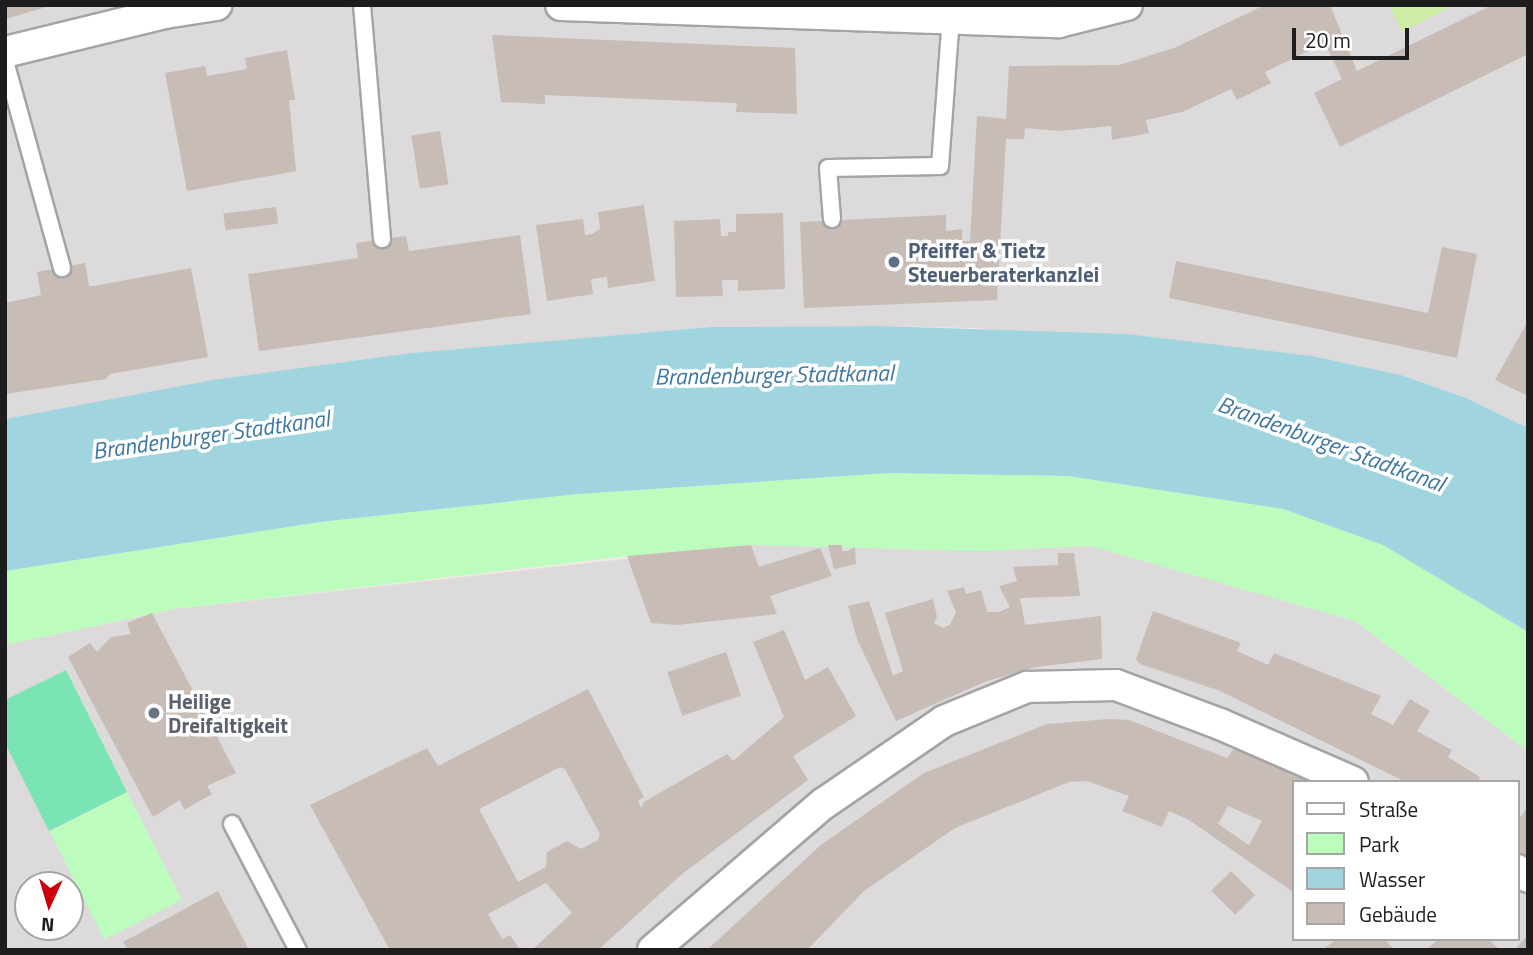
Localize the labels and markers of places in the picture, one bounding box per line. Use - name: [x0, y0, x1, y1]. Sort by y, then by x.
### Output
- place label: Pfeiffer & Tietz Steuerberaterkanzlei: [908, 237, 1099, 287]
- marker: Pfeiffer & Tietz Steuerberaterkanzlei: [886, 254, 902, 270]
- place label: Heilige Dreifaltigkeit: [168, 688, 288, 738]
- marker: Heilige Dreifaltigkeit: [146, 705, 162, 721]

